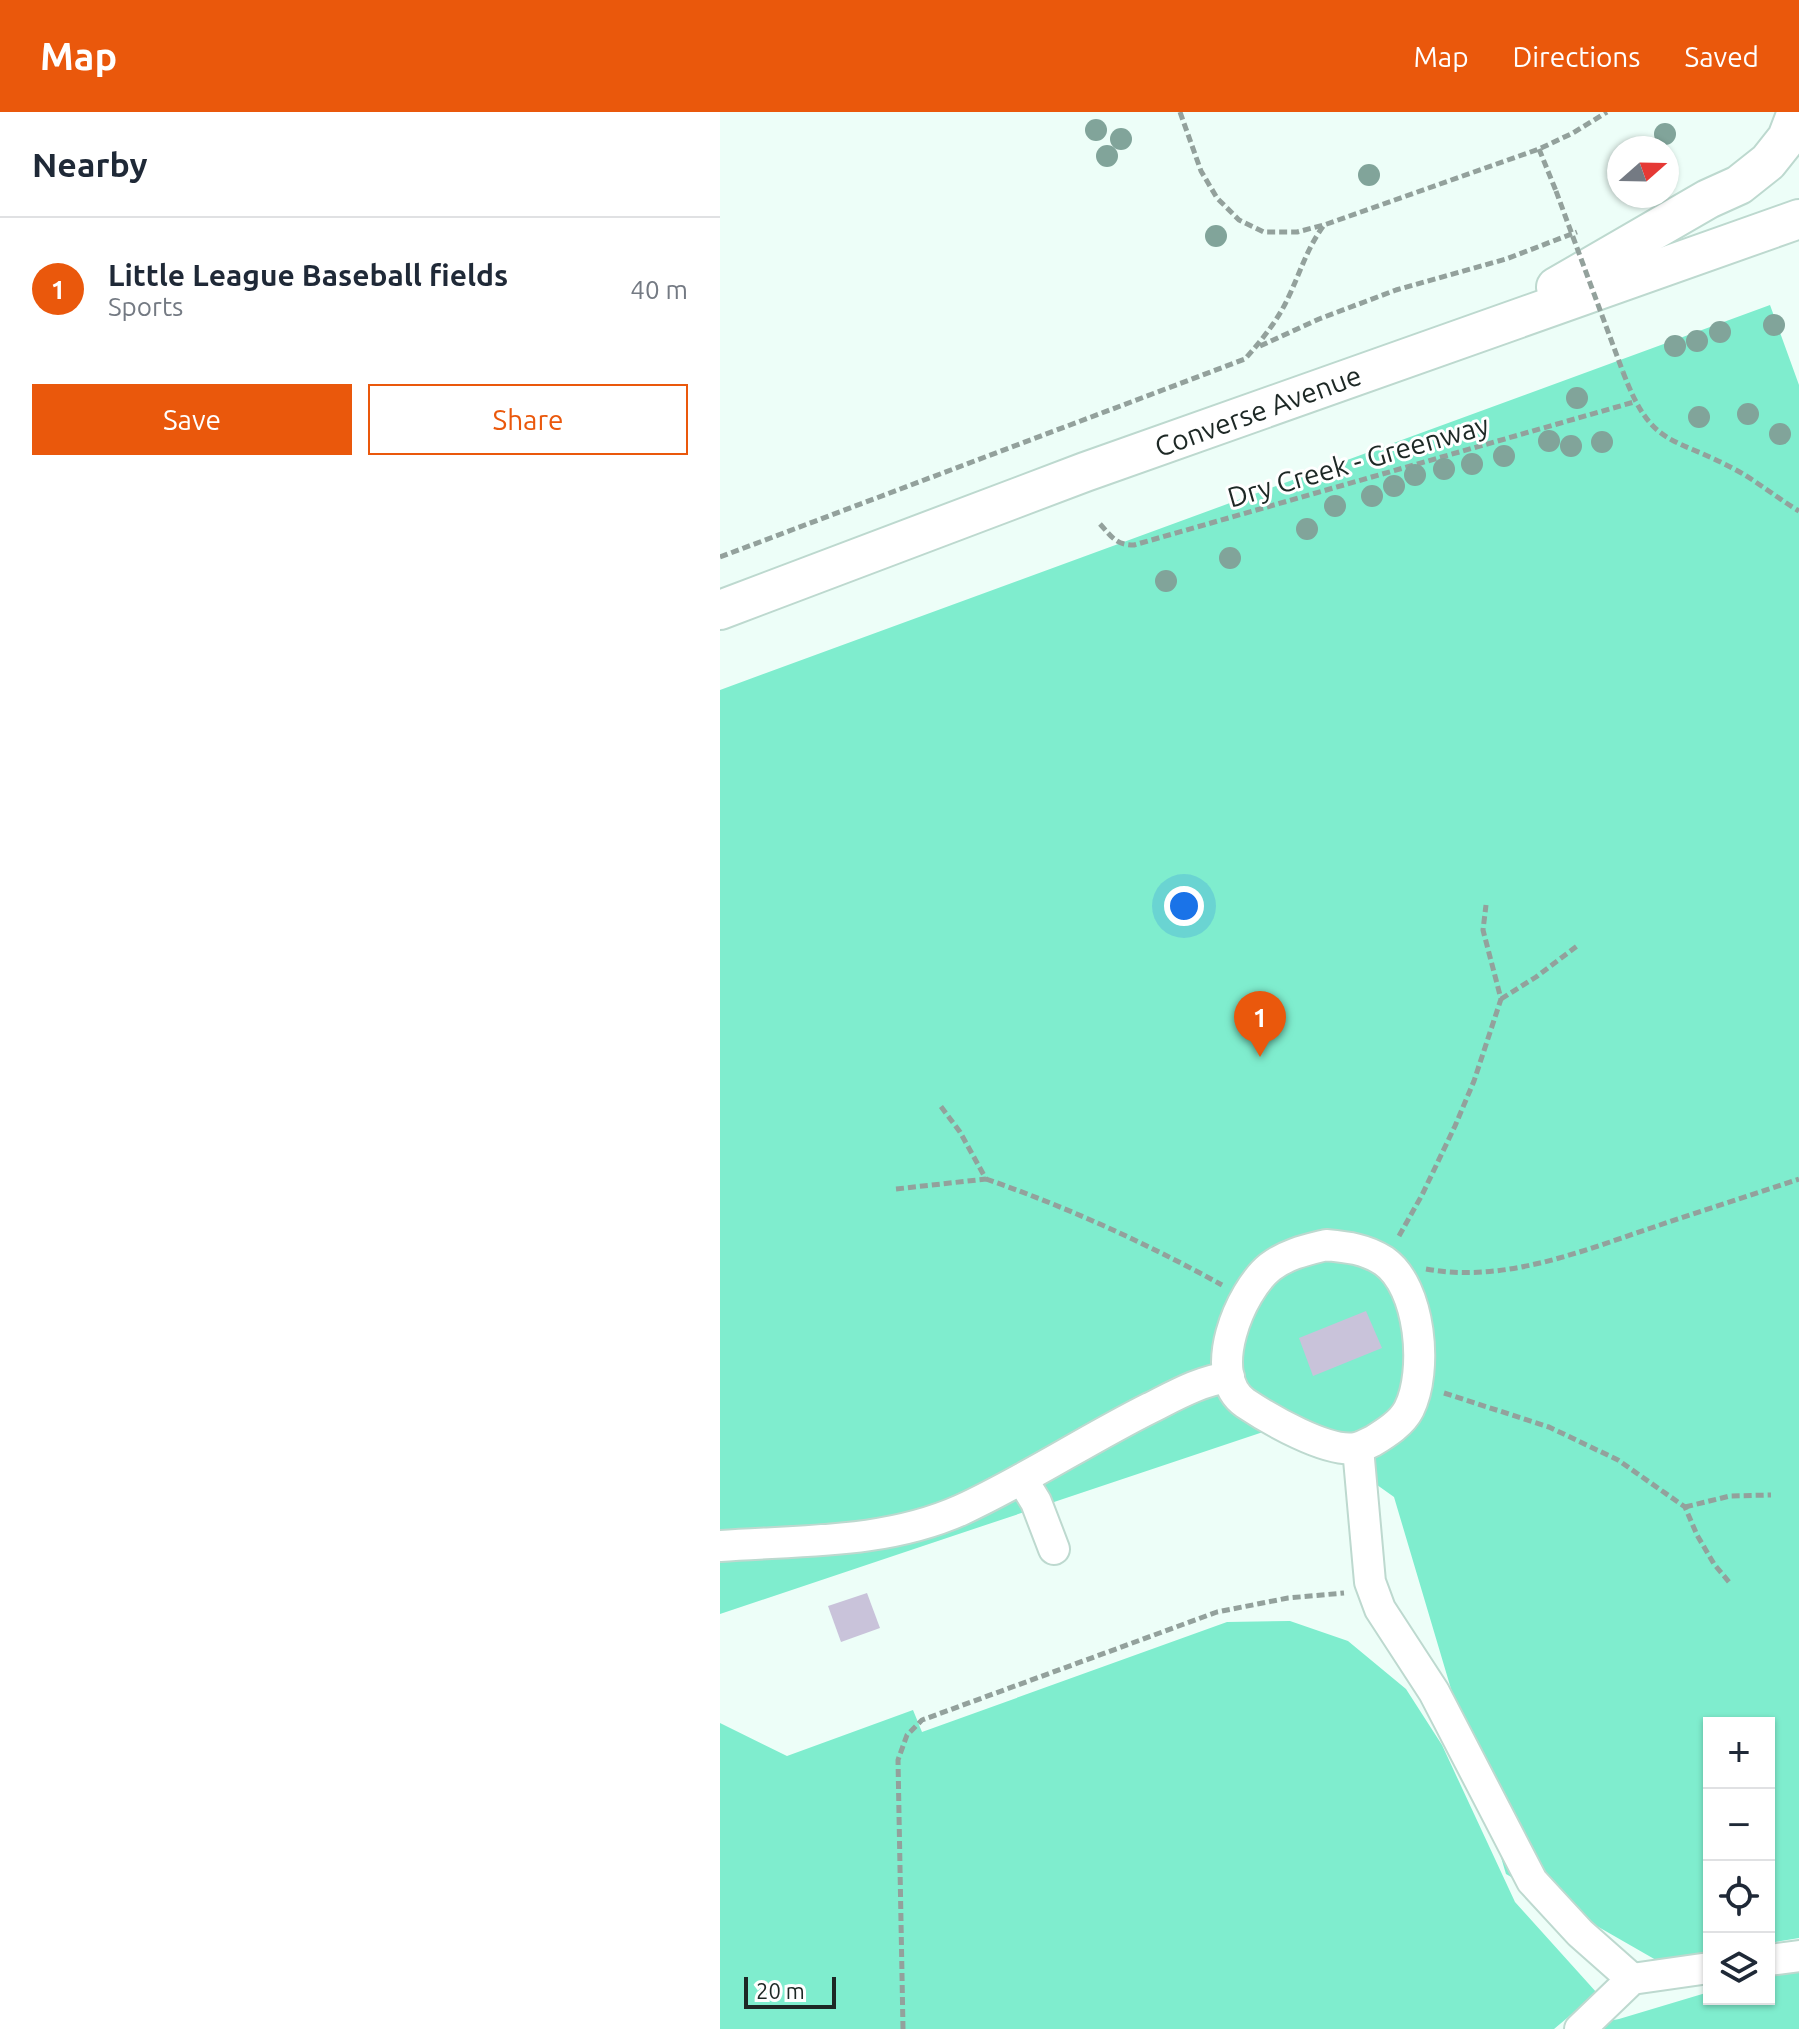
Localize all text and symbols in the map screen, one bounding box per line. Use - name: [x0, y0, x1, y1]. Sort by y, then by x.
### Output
- text: Map: [40, 35, 117, 77]
- text: Map: [1413, 41, 1469, 72]
- text: Directions: [1513, 41, 1640, 72]
- text: Saved: [1684, 41, 1759, 72]
- north arrow: [1607, 136, 1679, 208]
- text: Nearby: [32, 145, 147, 183]
- text: Little League Baseball fields: [108, 258, 508, 292]
- text: 1: [51, 275, 65, 304]
- text: 40 m: [630, 275, 688, 304]
- text: Sports: [108, 292, 183, 321]
- street label: Converse Avenue: [1150, 359, 1365, 462]
- button: Save: [32, 384, 352, 455]
- button: Share: [368, 384, 688, 455]
- street label: Dry Creek - Greenway: [1224, 408, 1492, 513]
- your location: [1164, 886, 1204, 926]
- pin: 1: [1234, 991, 1286, 1057]
- map controls: [1703, 1717, 1775, 2005]
- button: +: [1703, 1717, 1775, 1789]
- button: −: [1703, 1789, 1775, 1861]
- button: locate: [1703, 1861, 1775, 1933]
- button: layers: [1703, 1933, 1775, 2005]
- scale bar: [744, 1973, 836, 2009]
- text: 20 m: [756, 1978, 805, 2003]

